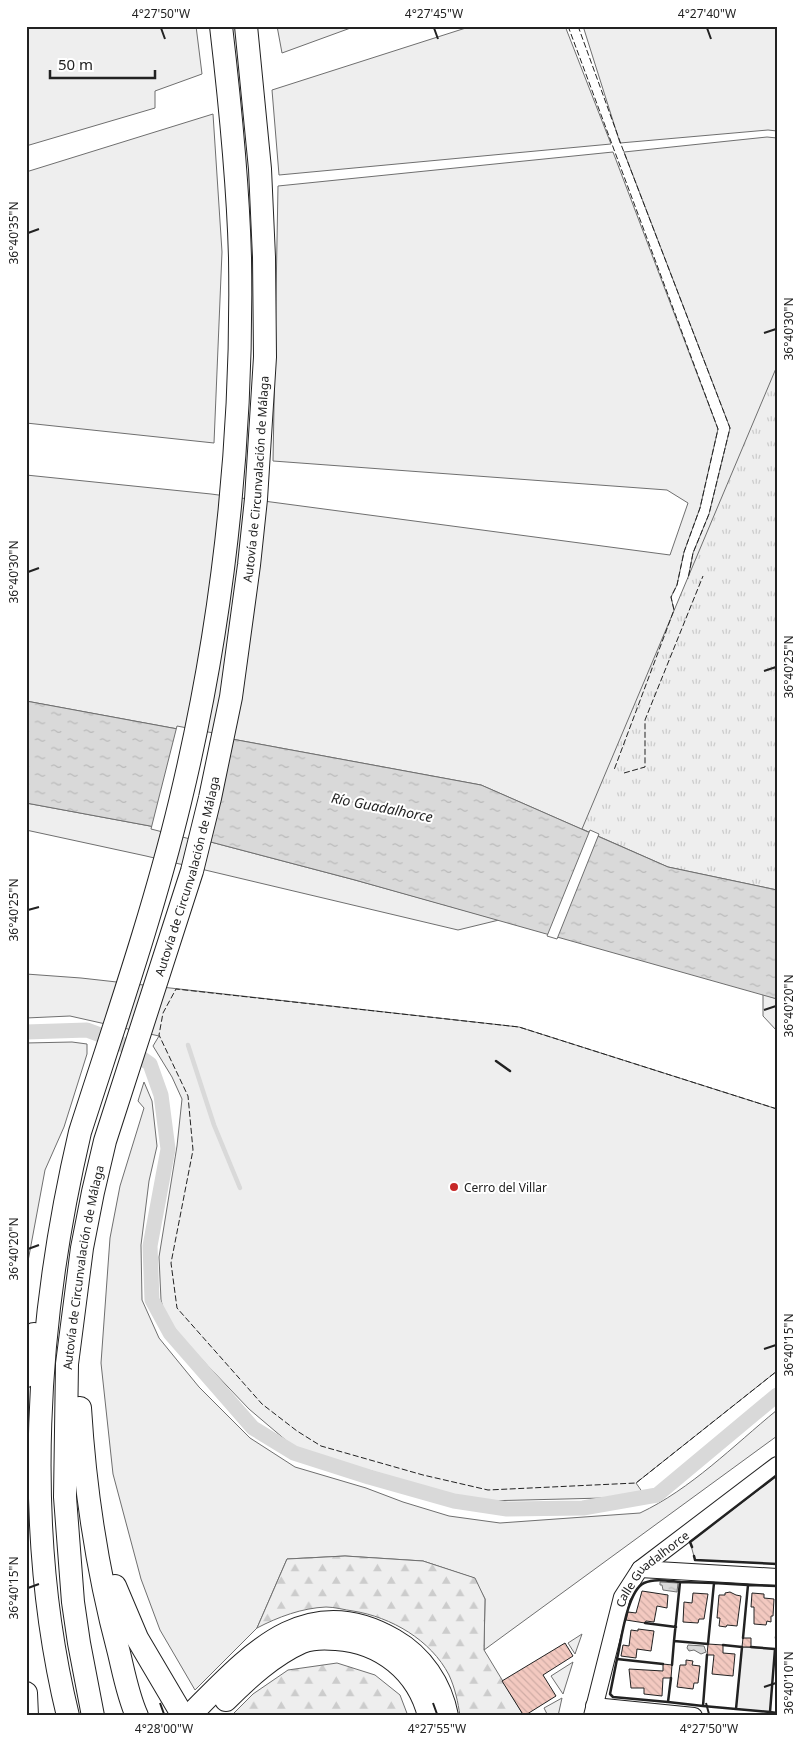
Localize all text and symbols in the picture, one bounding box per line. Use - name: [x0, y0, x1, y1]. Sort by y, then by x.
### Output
- text: 4°27'50"W: [132, 5, 190, 22]
- text: 4°27'45"W: [405, 5, 463, 22]
- text: 4°27'40"W: [678, 5, 736, 22]
- scale bar: [50, 48, 155, 80]
- text: 50 m: [58, 54, 93, 74]
- text: 36°40'35"N: [5, 201, 22, 265]
- text: 36°40'30"N: [780, 297, 797, 361]
- street label: Autovía de Circunvalación de Málaga: [238, 375, 272, 583]
- text: 36°40'30"N: [5, 540, 22, 604]
- text: 36°40'25"N: [780, 635, 797, 699]
- street label: Autovía de Circunvalación de Málaga: [150, 775, 223, 978]
- water label: Río Guadalhorce: [330, 788, 434, 826]
- text: 36°40'25"N: [5, 878, 22, 942]
- text: 36°40'20"N: [780, 974, 797, 1038]
- street label: Autovía de Circunvalación de Málaga: [58, 1163, 108, 1370]
- place label: Cerro del Villar: [464, 1179, 547, 1196]
- marker: Cerro del Villar: [448, 1181, 460, 1193]
- text: 36°40'20"N: [5, 1217, 22, 1281]
- text: 36°40'15"N: [780, 1313, 797, 1377]
- street label: Calle Guadalhorce: [611, 1526, 693, 1609]
- text: 36°40'15"N: [5, 1556, 22, 1620]
- text: 36°40'10"N: [780, 1651, 797, 1715]
- text: 4°28'00"W: [135, 1720, 193, 1737]
- text: 4°27'55"W: [408, 1720, 466, 1737]
- text: 4°27'50"W: [680, 1720, 738, 1737]

